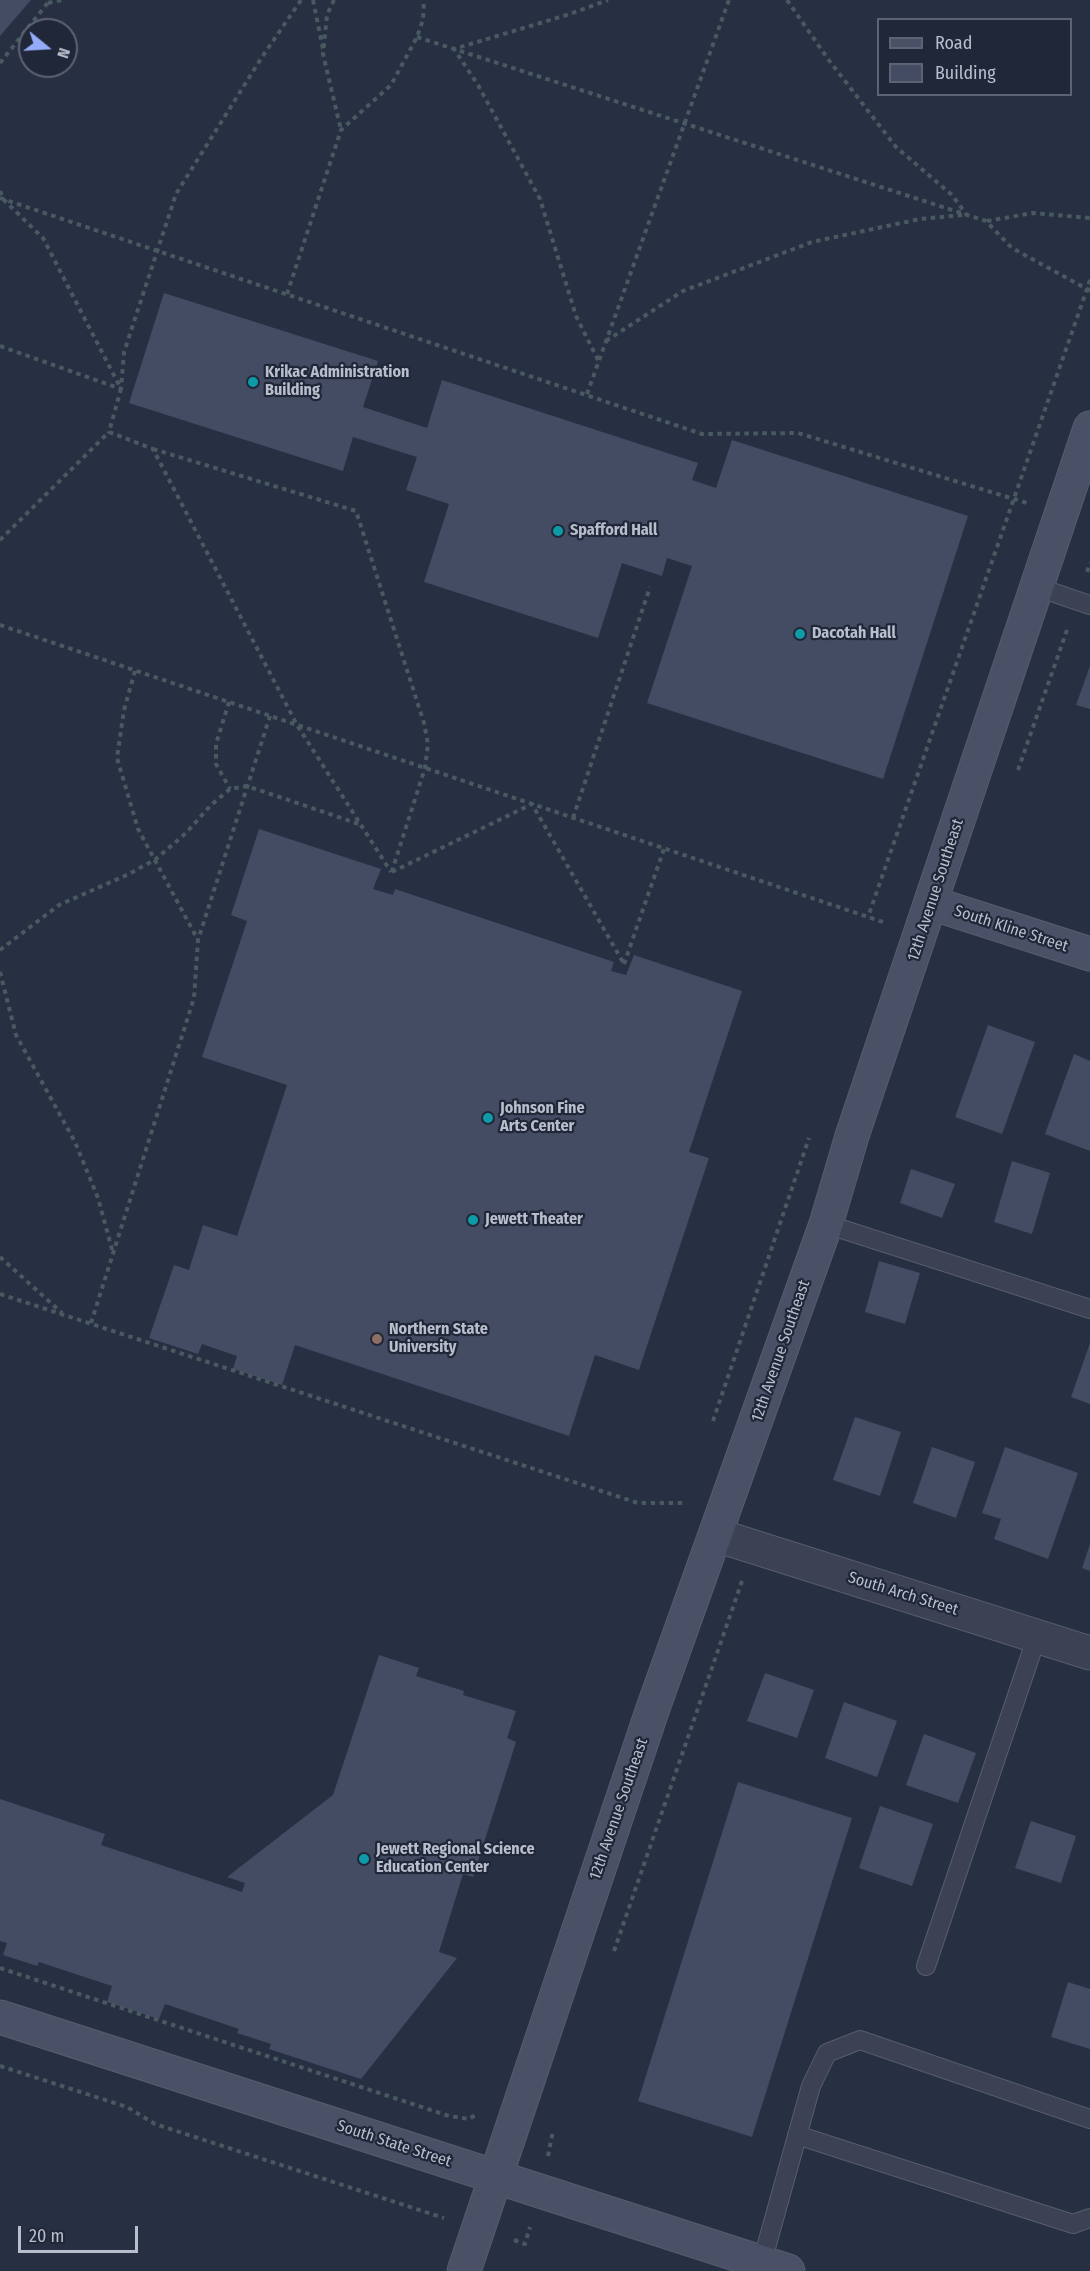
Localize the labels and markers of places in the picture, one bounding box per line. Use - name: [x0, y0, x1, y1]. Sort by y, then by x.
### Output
- place label: Krikac Administration Building: [265, 363, 409, 401]
- marker: Krikac Administration Building: [246, 375, 260, 389]
- place label: Spafford Hall: [570, 521, 657, 541]
- marker: Spafford Hall: [551, 524, 565, 538]
- place label: Dacotah Hall: [812, 624, 896, 644]
- marker: Dacotah Hall: [793, 627, 807, 641]
- place label: Johnson Fine Arts Center: [500, 1099, 585, 1137]
- marker: Johnson Fine Arts Center: [481, 1111, 495, 1125]
- place label: Jewett Theater: [485, 1210, 583, 1230]
- marker: Jewett Theater: [466, 1213, 480, 1227]
- place label: Northern State University: [389, 1320, 488, 1358]
- marker: Northern State University: [370, 1332, 384, 1346]
- place label: Jewett Regional Science Education Center: [376, 1840, 535, 1878]
- marker: Jewett Regional Science Education Center: [357, 1852, 371, 1866]

